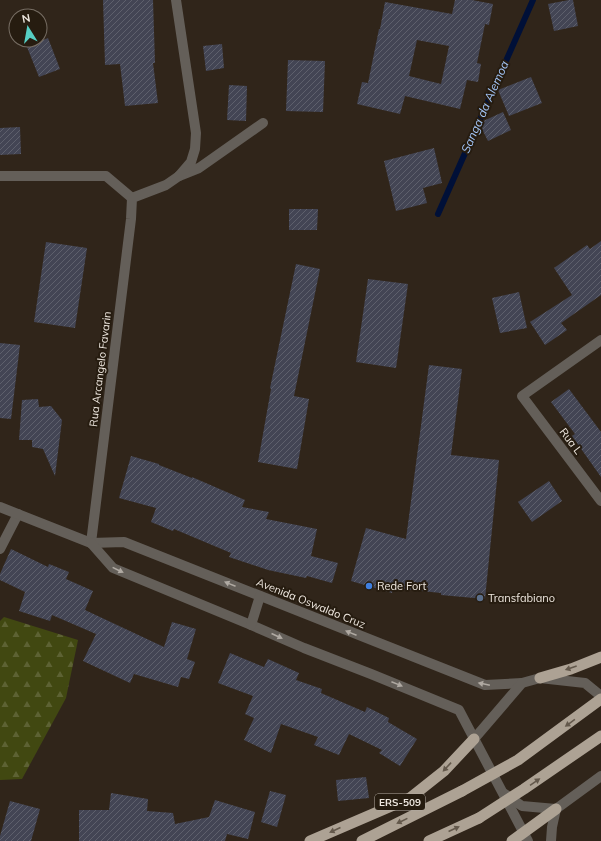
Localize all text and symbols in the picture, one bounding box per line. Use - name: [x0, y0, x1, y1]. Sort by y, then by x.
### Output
- north arrow: [8, 8, 48, 48]
- text: N: [21, 11, 32, 26]
- water label: Sanga da Alemoa: [457, 58, 512, 155]
- street label: Rua Arcangelo Favarin: [86, 310, 114, 428]
- street label: Rua L: [557, 425, 585, 457]
- one-way arrow: [112, 567, 124, 573]
- street label: Avenida Oswaldo Cruz: [254, 575, 368, 631]
- place label: Rede Fort: [377, 579, 426, 593]
- one-way arrow: [224, 581, 236, 587]
- marker: Rede Fort: [364, 581, 374, 591]
- place label: Transfabiano: [488, 591, 555, 605]
- marker: Transfabiano: [475, 593, 485, 603]
- one-way arrow: [345, 629, 357, 635]
- one-way arrow: [271, 633, 282, 639]
- one-way arrow: [564, 666, 576, 672]
- one-way arrow: [477, 680, 490, 686]
- one-way arrow: [392, 682, 404, 688]
- one-way arrow: [564, 719, 575, 727]
- one-way arrow: [443, 762, 452, 773]
- one-way arrow: [530, 778, 540, 786]
- road number: ERS-509: [375, 794, 425, 810]
- one-way arrow: [397, 818, 408, 824]
- one-way arrow: [448, 826, 460, 832]
- one-way arrow: [329, 827, 341, 834]

